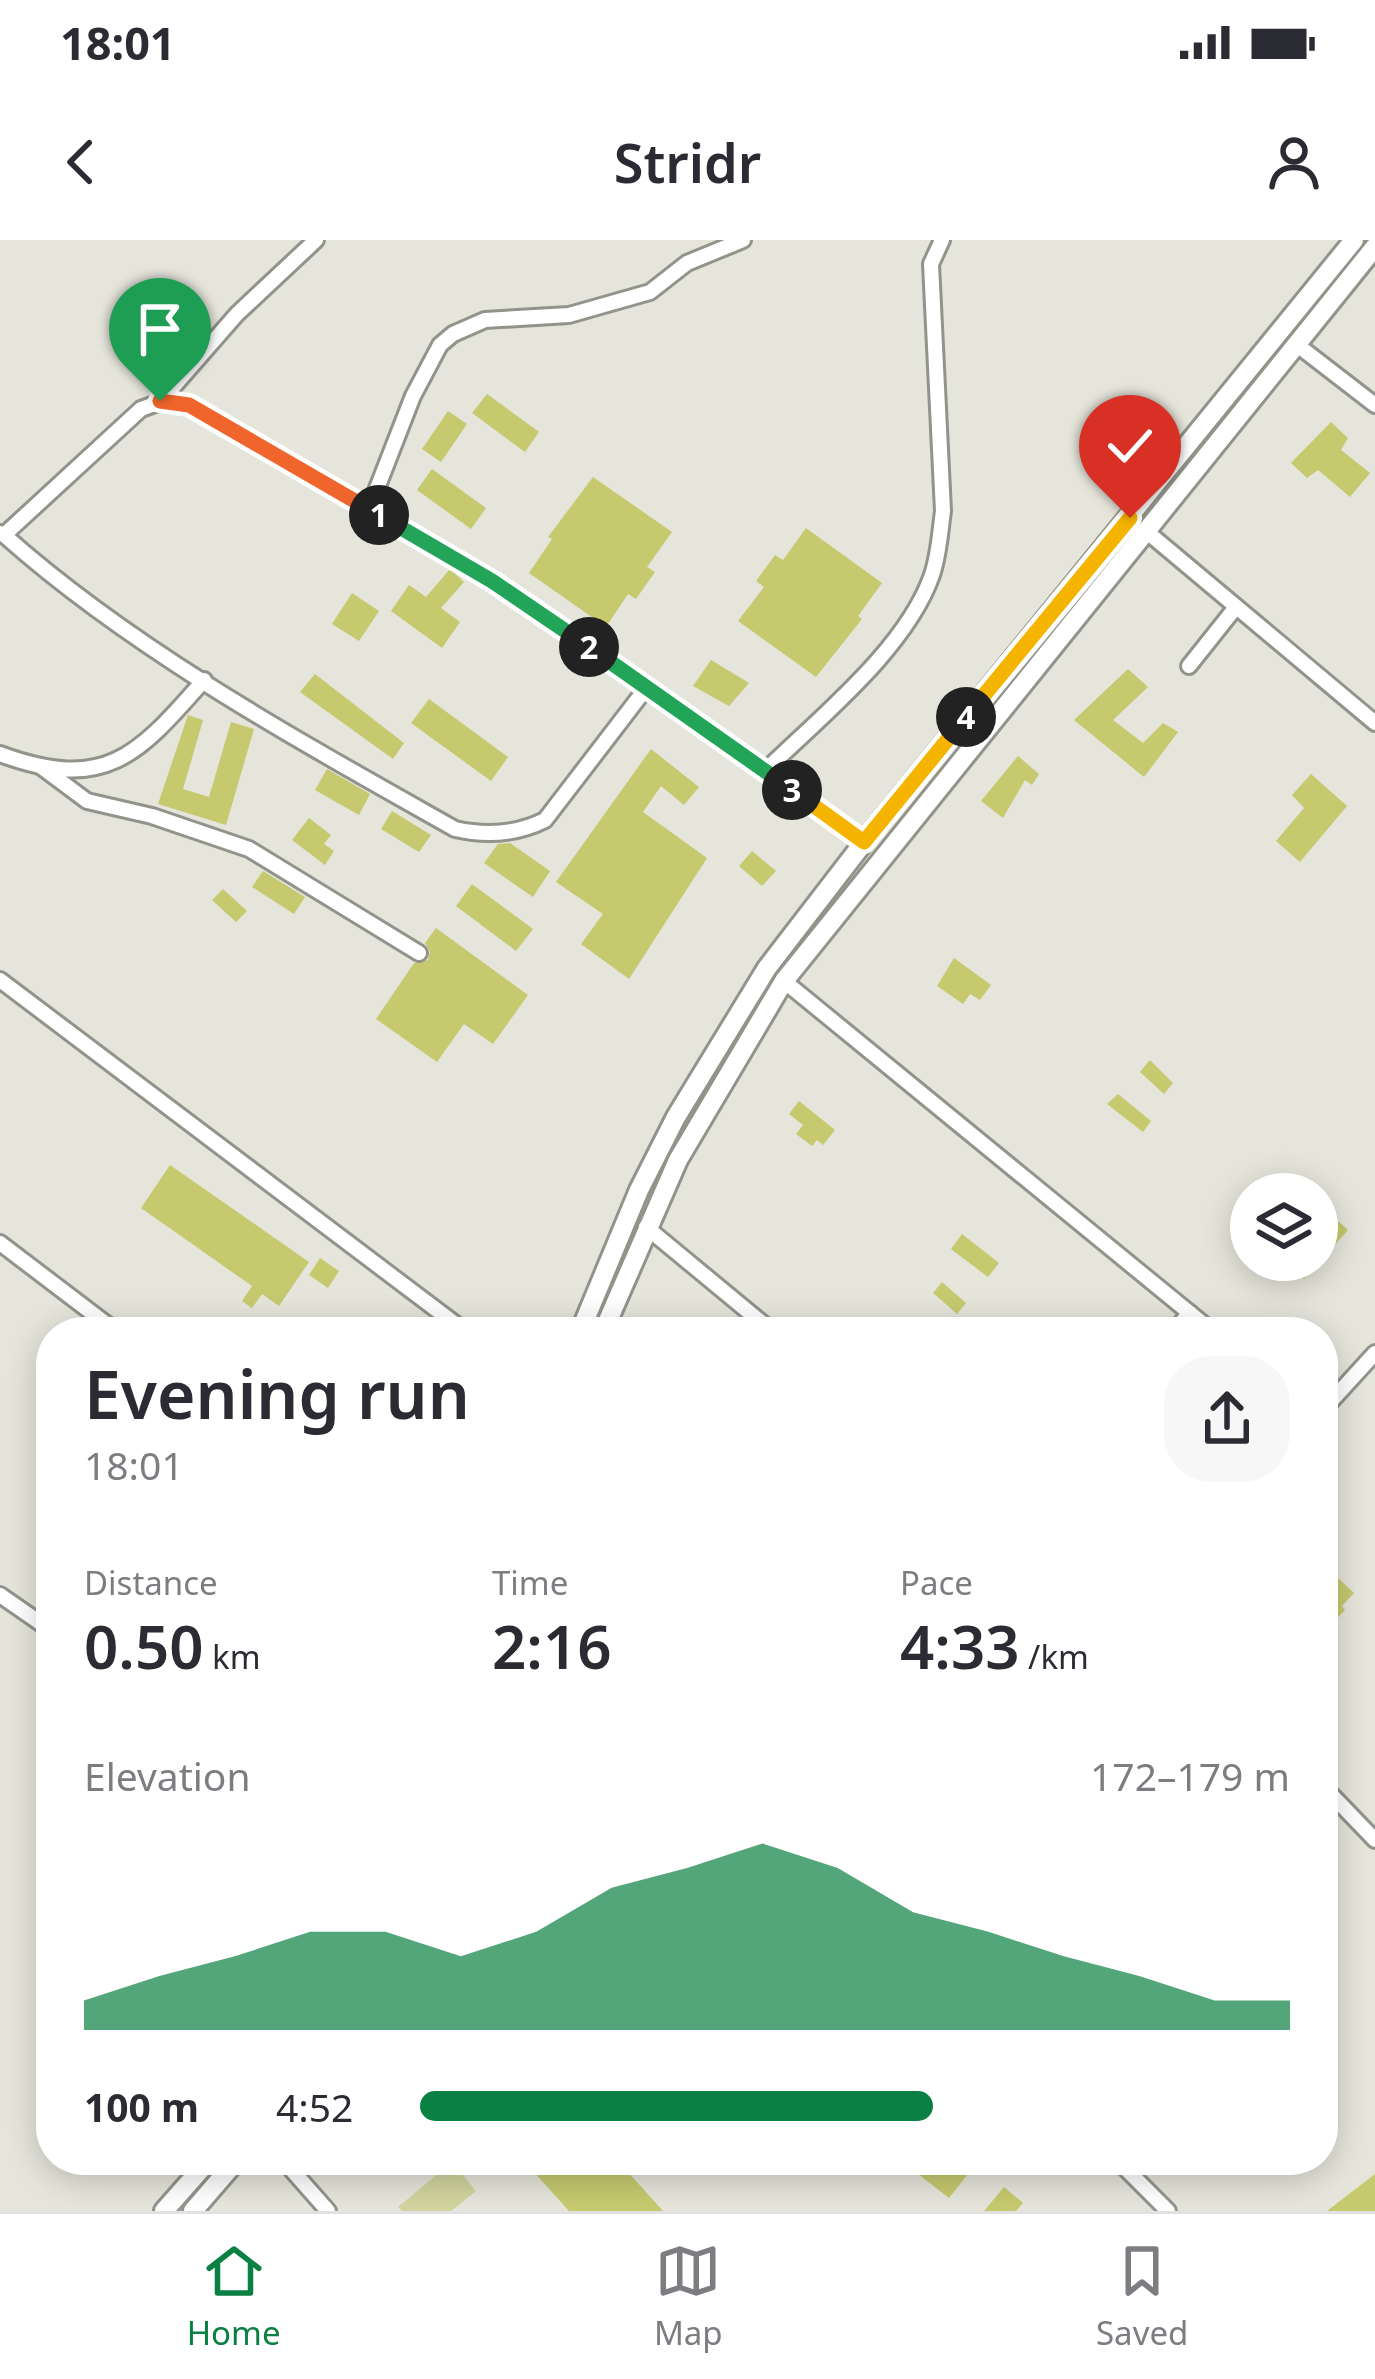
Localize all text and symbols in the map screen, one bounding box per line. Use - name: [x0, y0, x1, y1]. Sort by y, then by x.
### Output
- text: 18:01: [60, 12, 176, 73]
- text: Stridr: [614, 125, 761, 199]
- icon: back: [48, 129, 114, 195]
- icon: person: [1261, 129, 1327, 195]
- pin: [109, 278, 211, 401]
- icon: arrive: [127, 296, 193, 362]
- pin: [1079, 395, 1181, 518]
- icon: check: [1097, 413, 1163, 479]
- pin: 1: [349, 485, 409, 545]
- text: 1: [370, 492, 388, 537]
- pin: 2: [559, 617, 619, 677]
- text: 2: [580, 624, 598, 669]
- pin: 4: [936, 687, 996, 747]
- text: 4: [957, 694, 975, 739]
- pin: 3: [762, 760, 822, 820]
- text: 3: [783, 767, 801, 812]
- map controls: [1230, 1173, 1338, 1281]
- button: layers: [1230, 1173, 1338, 1281]
- text: Evening run: [84, 1348, 470, 1438]
- button: share: [1164, 1356, 1290, 1482]
- text: 18:01: [84, 1438, 184, 1491]
- text: Distance: [84, 1560, 218, 1605]
- text: Time: [492, 1560, 568, 1605]
- text: Pace: [900, 1560, 973, 1605]
- text: 0.50: [84, 1605, 204, 1687]
- text: 2:16: [492, 1605, 612, 1687]
- text: 4:33: [900, 1605, 1020, 1687]
- text: km: [204, 1634, 261, 1679]
- text: /km: [1020, 1634, 1089, 1679]
- text: Elevation: [84, 1749, 251, 1802]
- text: 172–179 m: [1090, 1749, 1290, 1802]
- text: 100 m: [84, 2080, 199, 2133]
- text: 4:52: [276, 2080, 353, 2133]
- tab: Home: [187, 2238, 281, 2355]
- tab: Map: [654, 2238, 723, 2355]
- tab: Saved: [1096, 2238, 1188, 2355]

